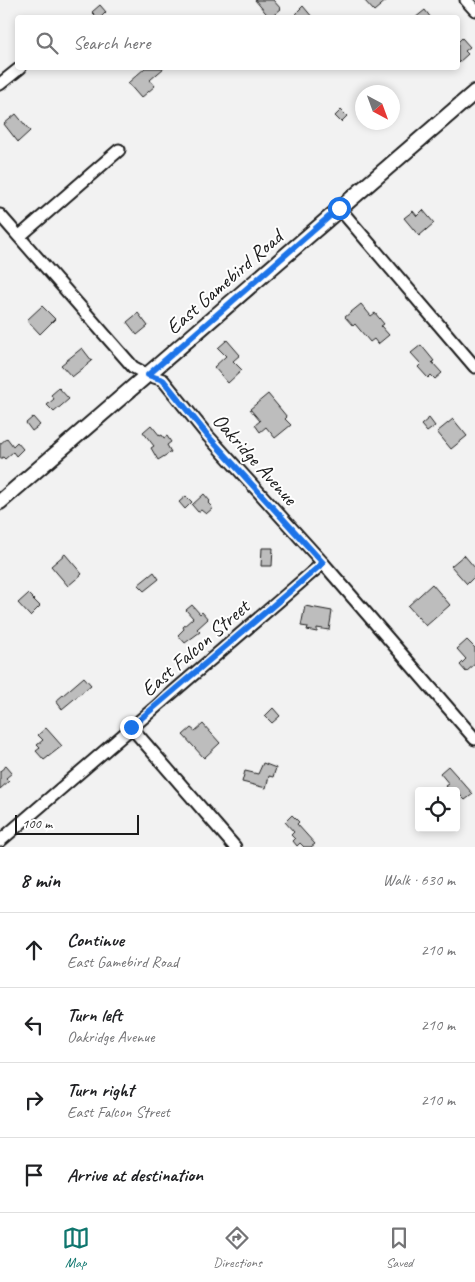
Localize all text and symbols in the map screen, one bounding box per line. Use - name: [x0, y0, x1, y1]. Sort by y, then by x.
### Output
- search box: [15, 15, 460, 70]
- icon: search: [33, 29, 61, 57]
- text: Search here: [73, 31, 150, 55]
- north arrow: [355, 85, 400, 130]
- route start: [328, 197, 351, 220]
- street label: East Gamebird Road: [160, 222, 290, 340]
- street label: Oakridge Avenue: [207, 408, 304, 511]
- street label: East Falcon Street: [135, 593, 256, 702]
- route end: [120, 716, 143, 739]
- map controls: [415, 787, 460, 832]
- button: locate: [415, 787, 460, 832]
- scale bar: [15, 812, 139, 835]
- text: 100 m: [22, 815, 52, 832]
- text: 8 min: [20, 867, 60, 893]
- text: Walk · 630 m: [383, 870, 455, 890]
- text: Continue: [67, 928, 124, 952]
- icon: ahead: [20, 936, 48, 964]
- text: 210 m: [421, 940, 455, 960]
- text: East Gamebird Road: [67, 952, 178, 972]
- text: Turn left: [67, 1003, 122, 1027]
- icon: left: [20, 1011, 48, 1039]
- text: 210 m: [421, 1015, 455, 1035]
- text: Oakridge Avenue: [67, 1027, 154, 1047]
- text: Turn right: [67, 1078, 134, 1102]
- icon: right: [20, 1086, 48, 1114]
- text: 210 m: [421, 1090, 455, 1110]
- text: East Falcon Street: [67, 1102, 170, 1122]
- icon: arrive: [20, 1161, 48, 1189]
- text: Arrive at destination: [67, 1163, 203, 1187]
- tab: Map: [62, 1224, 90, 1271]
- tab: Directions: [213, 1224, 262, 1271]
- tab: Saved: [385, 1224, 413, 1271]

